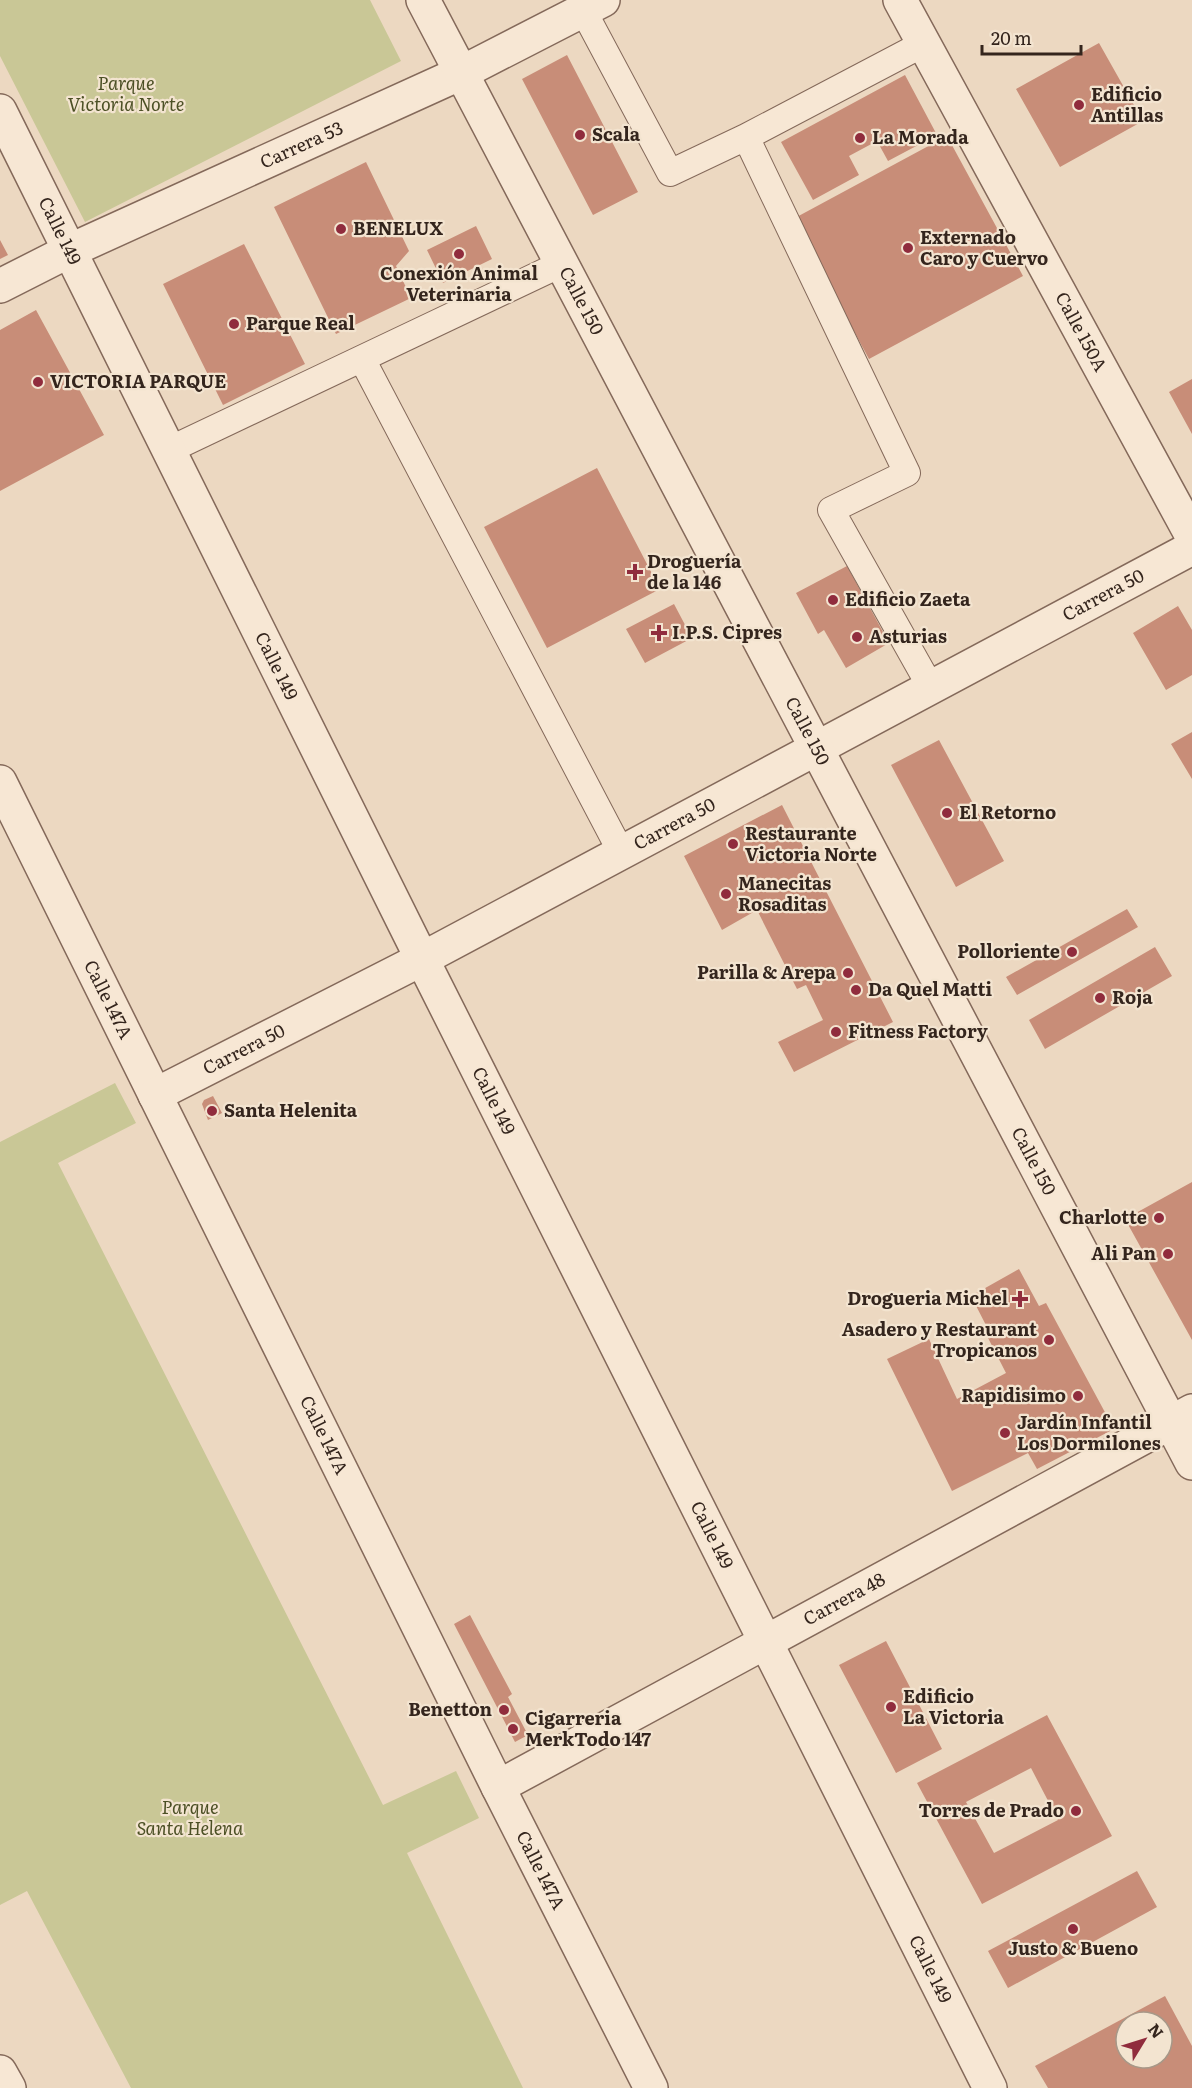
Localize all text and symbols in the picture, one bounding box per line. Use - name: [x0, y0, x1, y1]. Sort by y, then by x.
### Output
- scale bar: [982, 18, 1081, 56]
- text: 20 m: [991, 24, 1032, 51]
- park label: Parque Victoria Norte: [68, 69, 184, 117]
- place label: Edificio Antillas: [1091, 80, 1163, 128]
- marker: Edificio Antillas: [1072, 98, 1086, 112]
- street label: Carrera 53: [255, 113, 347, 175]
- place label: Scala: [592, 120, 641, 147]
- place label: La Morada: [872, 123, 969, 150]
- marker: Scala: [573, 128, 587, 142]
- marker: La Morada: [853, 131, 867, 145]
- street label: Calle 149: [33, 192, 89, 269]
- place label: BENELUX: [353, 214, 443, 241]
- marker: BENELUX: [334, 222, 348, 236]
- place label: Externado Caro y Cuervo: [920, 223, 1048, 271]
- marker: Externado Caro y Cuervo: [901, 241, 915, 255]
- marker: Conexión Animal Veterinaria: [452, 247, 466, 261]
- place label: Conexión Animal Veterinaria: [380, 259, 538, 307]
- street label: Calle 150: [553, 261, 612, 339]
- street label: Calle 150A: [1049, 287, 1115, 376]
- place label: Parque Real: [246, 309, 355, 336]
- marker: Parque Real: [227, 317, 241, 331]
- place label: VICTORIA PARQUE: [50, 367, 226, 394]
- marker: VICTORIA PARQUE: [31, 375, 45, 389]
- place label: Droguería de la 146: [647, 547, 742, 595]
- street label: Carrera 50: [1057, 561, 1148, 627]
- marker: Droguería de la 146: [628, 565, 642, 579]
- place label: Edificio Zaeta: [845, 585, 971, 612]
- marker: Edificio Zaeta: [826, 593, 840, 607]
- place label: I.P.S. Cipres: [672, 618, 782, 645]
- place label: Asturias: [869, 622, 947, 649]
- marker: I.P.S. Cipres: [650, 624, 668, 642]
- street label: Calle 149: [249, 627, 306, 704]
- marker: Asturias: [850, 630, 864, 644]
- street label: Calle 150: [780, 691, 838, 769]
- street label: Carrera 50: [628, 790, 720, 856]
- place label: El Retorno: [959, 798, 1056, 825]
- marker: El Retorno: [940, 806, 954, 820]
- place label: Restaurante Victoria Norte: [745, 819, 877, 867]
- marker: Restaurante Victoria Norte: [726, 837, 740, 851]
- place label: Manecitas Rosaditas: [738, 869, 831, 917]
- marker: Manecitas Rosaditas: [719, 887, 733, 901]
- place label: Polloriente: [957, 937, 1060, 964]
- marker: Polloriente: [1065, 945, 1079, 959]
- street label: Calle 147A: [78, 955, 140, 1043]
- place label: Parilla & Arepa: [697, 958, 837, 985]
- marker: Parilla & Arepa: [841, 966, 855, 980]
- place label: Da Quel Matti: [868, 975, 993, 1002]
- marker: Da Quel Matti: [849, 983, 863, 997]
- place label: Roja: [1112, 983, 1153, 1010]
- marker: Roja: [1093, 991, 1107, 1005]
- street label: Carrera 50: [197, 1016, 289, 1081]
- place label: Fitness Factory: [848, 1017, 988, 1044]
- marker: Fitness Factory: [829, 1025, 843, 1039]
- street label: Calle 149: [466, 1062, 523, 1139]
- place label: Santa Helenita: [224, 1096, 358, 1123]
- marker: Santa Helenita: [205, 1104, 219, 1118]
- street label: Calle 150: [1006, 1122, 1064, 1200]
- place label: Charlotte: [1059, 1203, 1147, 1230]
- marker: Charlotte: [1152, 1211, 1166, 1225]
- place label: Ali Pan: [1091, 1239, 1156, 1266]
- marker: Ali Pan: [1161, 1247, 1175, 1261]
- place label: Drogueria Michel: [847, 1284, 1008, 1311]
- marker: Drogueria Michel: [1013, 1292, 1027, 1306]
- place label: Asadero y Restaurant Tropicanos: [842, 1315, 1037, 1363]
- marker: Asadero y Restaurant Tropicanos: [1042, 1333, 1056, 1347]
- place label: Rapidisimo: [961, 1381, 1066, 1408]
- marker: Rapidisimo: [1071, 1389, 1085, 1403]
- street label: Calle 147A: [294, 1390, 356, 1479]
- place label: Jardín Infantil Los Dormilones: [1017, 1408, 1161, 1456]
- marker: Jardín Infantil Los Dormilones: [998, 1426, 1012, 1440]
- street label: Calle 149: [685, 1496, 742, 1573]
- street label: Carrera 48: [798, 1565, 890, 1631]
- place label: Edificio La Victoria: [903, 1682, 1005, 1730]
- place label: Benetton: [408, 1695, 492, 1722]
- marker: Edificio La Victoria: [884, 1700, 898, 1714]
- marker: Benetton: [497, 1703, 511, 1717]
- place label: Cigarreria MerkTodo 147: [525, 1704, 651, 1752]
- marker: Cigarreria MerkTodo 147: [506, 1722, 520, 1736]
- park label: Parque Santa Helena: [137, 1793, 244, 1841]
- place label: Torres de Prado: [918, 1796, 1064, 1823]
- marker: Torres de Prado: [1069, 1804, 1083, 1818]
- street label: Calle 147A: [510, 1825, 573, 1914]
- marker: Justo & Bueno: [1066, 1922, 1080, 1936]
- street label: Calle 149: [903, 1930, 960, 2007]
- place label: Justo & Bueno: [1008, 1934, 1138, 1961]
- north arrow: [1114, 2010, 1174, 2070]
- text: N: [1143, 2017, 1170, 2043]

